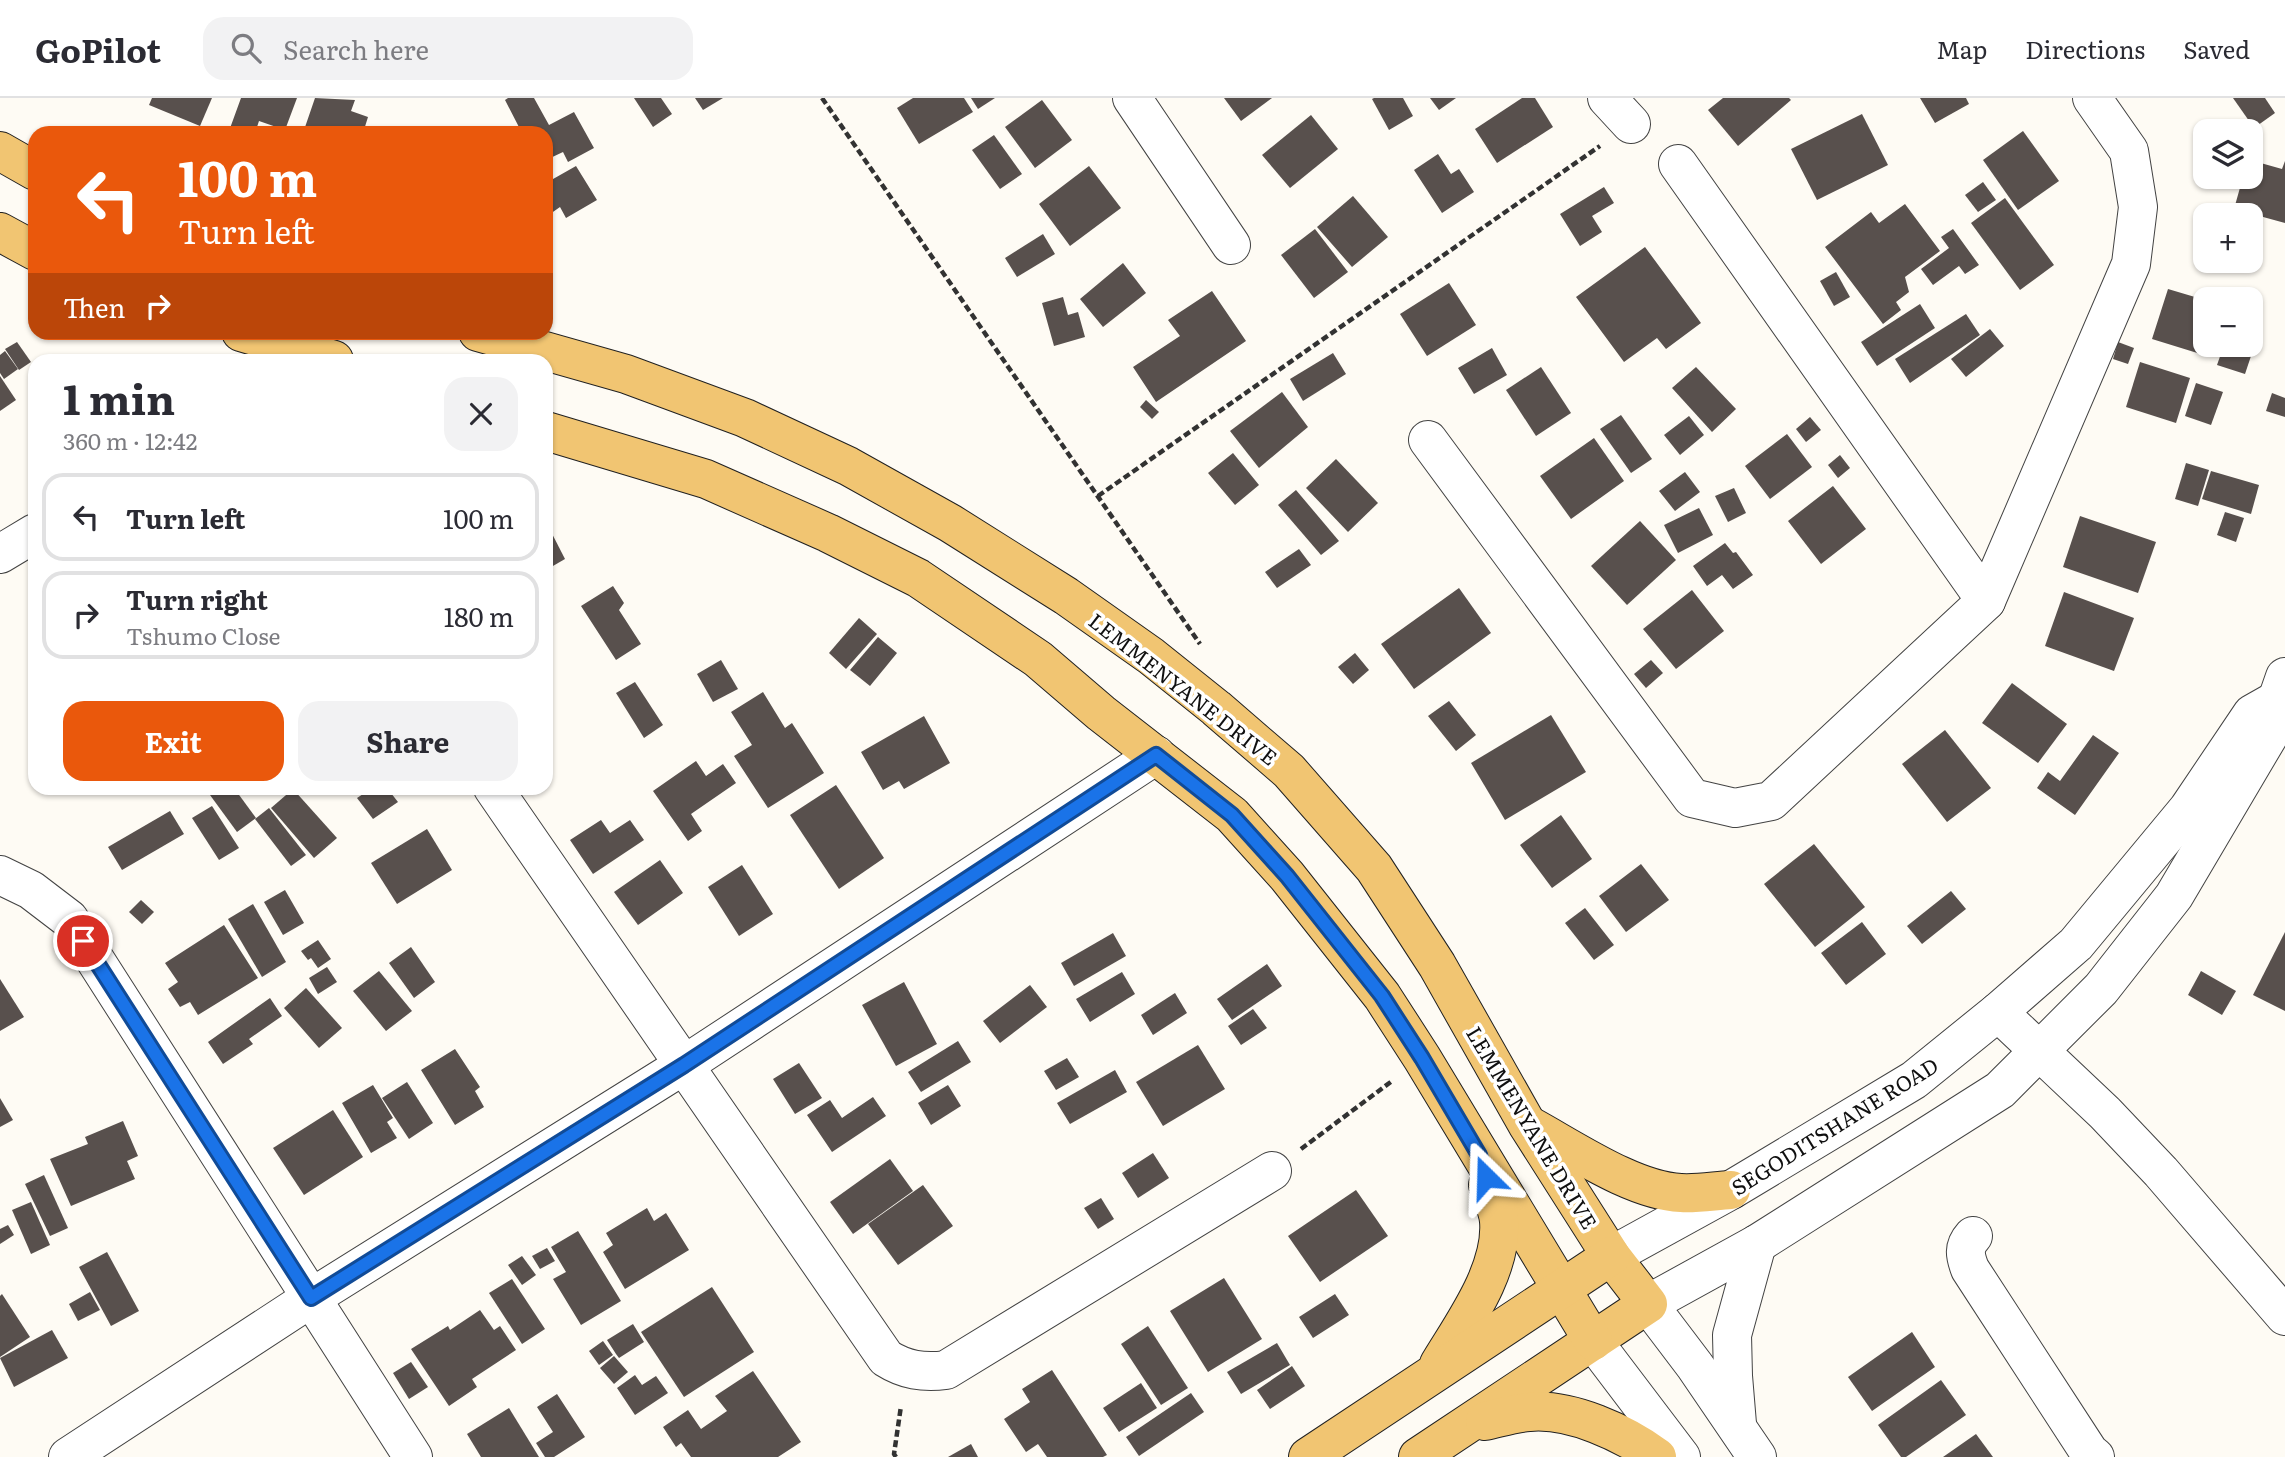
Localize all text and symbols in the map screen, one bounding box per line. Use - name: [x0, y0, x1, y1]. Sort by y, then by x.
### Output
- search box: [203, 17, 693, 80]
- text: GoPilot: [35, 24, 161, 73]
- icon: search: [227, 29, 265, 67]
- text: Search here: [283, 29, 429, 68]
- text: Map: [1936, 31, 1987, 66]
- text: Directions: [2025, 31, 2145, 66]
- text: Saved: [2183, 31, 2250, 66]
- map controls: [2193, 119, 2263, 357]
- button: layers: [2193, 119, 2263, 189]
- text: 100 m: [178, 139, 317, 212]
- icon: left: [63, 154, 154, 245]
- button: +: [2193, 203, 2263, 273]
- text: Turn left: [178, 206, 315, 254]
- text: Then: [63, 287, 125, 326]
- icon: right: [139, 287, 177, 325]
- button: −: [2193, 287, 2263, 357]
- text: 1 min: [63, 366, 175, 428]
- button: close: [444, 377, 518, 451]
- text: 360 m · 12:42: [63, 423, 197, 457]
- icon: left: [67, 498, 105, 536]
- text: Turn left: [126, 498, 245, 537]
- text: 100 m: [443, 498, 514, 537]
- text: Turn right: [126, 579, 268, 618]
- icon: right: [67, 596, 105, 634]
- text: 180 m: [444, 596, 514, 635]
- street label: LEMMENYANE DRIVE: [1083, 604, 1285, 772]
- text: Tshumo Close: [126, 618, 281, 652]
- button: Exit: [63, 701, 284, 781]
- button: Share: [298, 701, 518, 781]
- pin: [53, 911, 113, 971]
- icon: arrive: [64, 922, 102, 960]
- street label: LEMMENYANE DRIVE: [1460, 1020, 1606, 1234]
- street label: SEGODITSHANE ROAD: [1724, 1049, 1944, 1201]
- position arrow: [1449, 1140, 1523, 1214]

